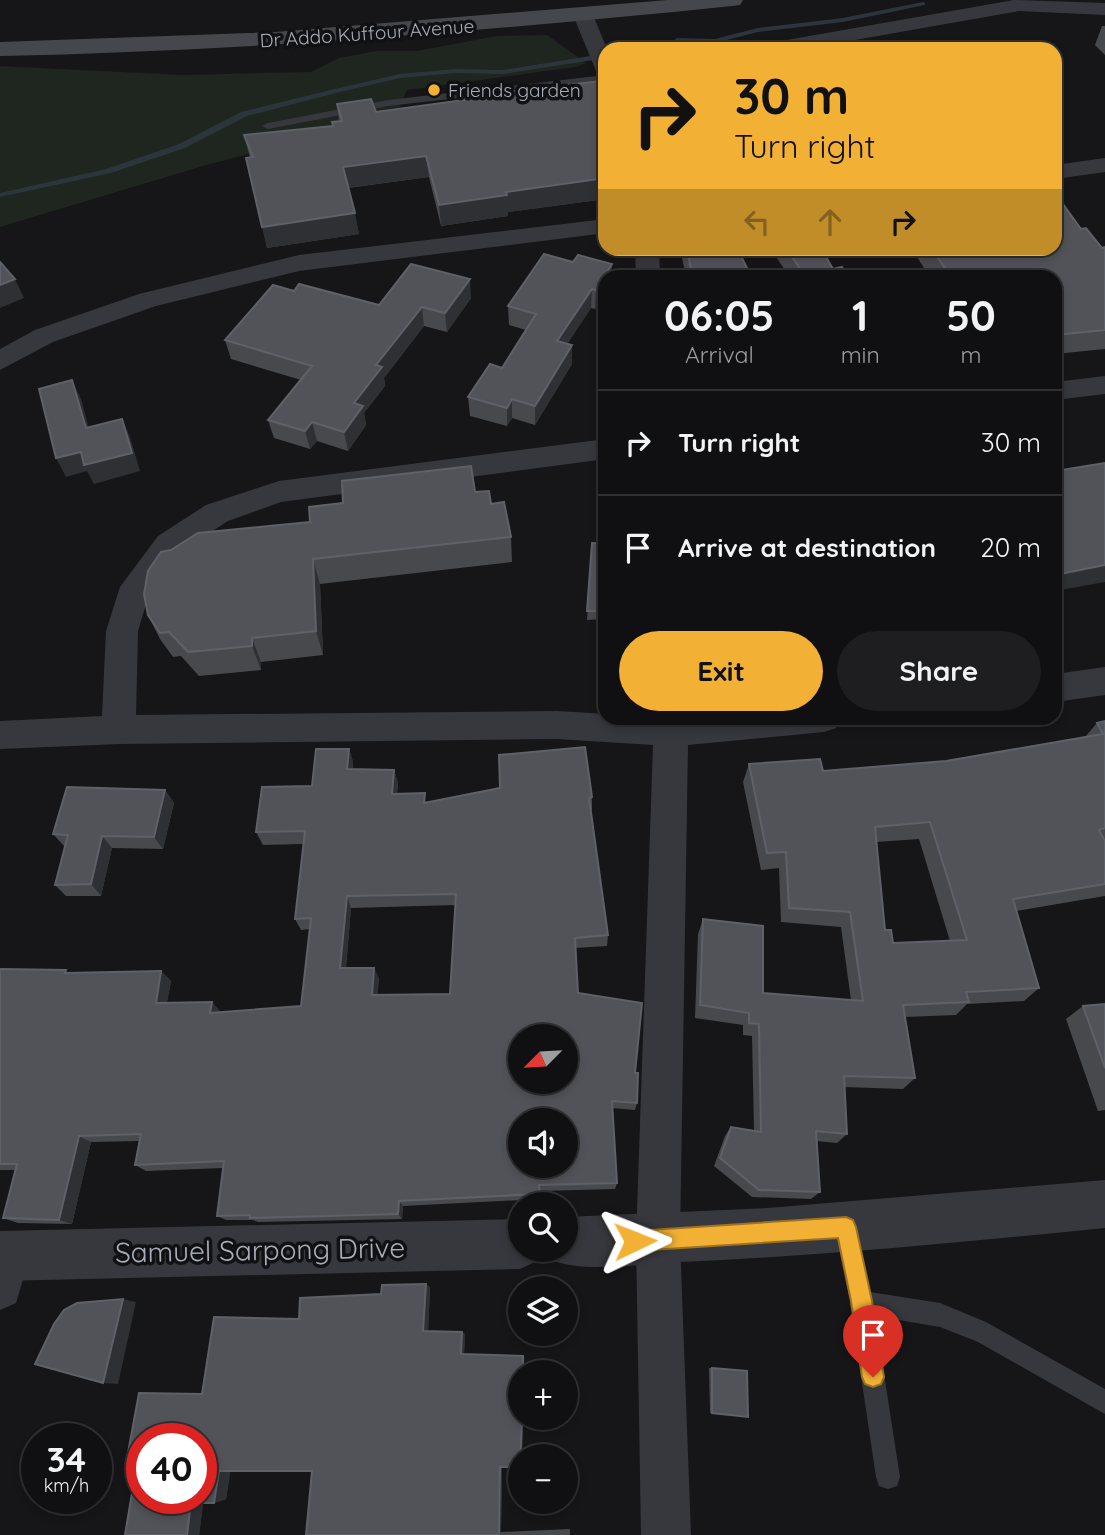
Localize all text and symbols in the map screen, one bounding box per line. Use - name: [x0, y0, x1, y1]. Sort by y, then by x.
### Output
- street label: Dr Addo Kuffour Avenue: [259, 14, 475, 52]
- text: 30 m: [734, 65, 849, 126]
- icon: right: [619, 70, 710, 161]
- place label: Friends garden: [448, 78, 581, 102]
- marker: Friends garden: [426, 82, 442, 98]
- text: Turn right: [734, 126, 875, 166]
- icon: left: [738, 203, 776, 241]
- icon: ahead: [811, 203, 849, 241]
- icon: right: [884, 203, 922, 241]
- text: 06:05: [664, 289, 775, 342]
- text: 1: [852, 289, 868, 342]
- text: 50: [946, 289, 996, 342]
- text: Arrival: [685, 340, 754, 369]
- text: min: [841, 340, 880, 369]
- text: m: [960, 340, 981, 369]
- icon: right: [619, 424, 657, 462]
- text: Turn right: [678, 426, 800, 459]
- text: 30 m: [981, 426, 1041, 459]
- icon: arrive: [619, 529, 657, 567]
- text: Arrive at destination: [678, 531, 936, 564]
- text: 20 m: [980, 531, 1041, 564]
- button: Exit: [619, 631, 823, 711]
- button: Share: [837, 631, 1041, 711]
- north arrow: [508, 1024, 578, 1094]
- map controls: [508, 1024, 578, 1514]
- button: sound: [508, 1108, 578, 1178]
- button: search: [508, 1192, 578, 1262]
- position arrow: [598, 1204, 672, 1278]
- street label: Samuel Sarpong Drive: [115, 1229, 405, 1270]
- button: layers: [508, 1276, 578, 1346]
- pin: [843, 1305, 903, 1377]
- icon: arrive: [854, 1316, 892, 1354]
- button: +: [508, 1360, 578, 1430]
- speed limit sign: 40: [126, 1423, 217, 1514]
- text: 34: [47, 1437, 86, 1481]
- button: −: [508, 1444, 578, 1514]
- text: km/h: [44, 1474, 89, 1497]

